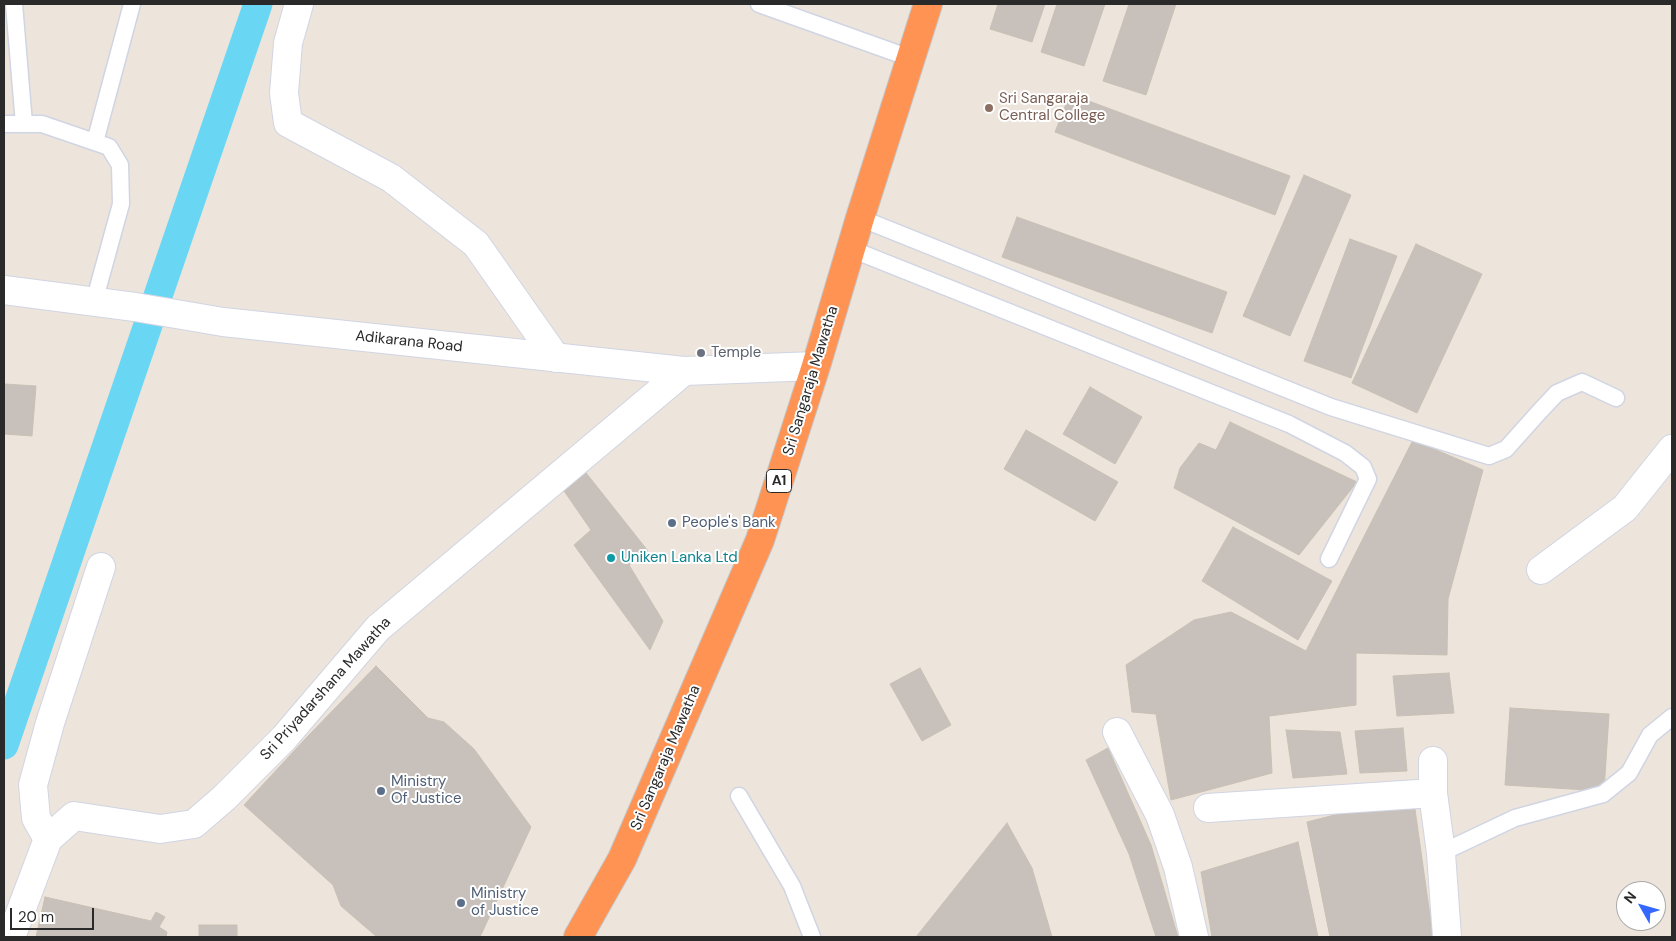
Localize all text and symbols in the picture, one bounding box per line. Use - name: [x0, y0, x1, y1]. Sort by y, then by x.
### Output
- place label: Sri Sangaraja Central College: [999, 90, 1105, 125]
- marker: Sri Sangaraja Central College: [983, 102, 995, 114]
- street label: Sri Sangaraja Mawatha: [780, 304, 842, 458]
- street label: Adikarana Road: [355, 327, 463, 357]
- place label: Temple: [711, 344, 761, 362]
- marker: Temple: [695, 347, 707, 359]
- road number: A1: [766, 470, 792, 492]
- place label: People's Bank: [682, 514, 776, 532]
- marker: People's Bank: [666, 517, 678, 529]
- place label: Uniken Lanka Ltd: [621, 549, 738, 567]
- marker: Uniken Lanka Ltd: [605, 552, 617, 564]
- street label: Sri Priyadarshana Mawatha: [257, 614, 395, 764]
- street label: Sri Sangaraja Mawatha: [627, 683, 705, 833]
- place label: Ministry Of Justice: [391, 773, 462, 808]
- marker: Ministry Of Justice: [375, 785, 387, 797]
- north arrow: [1616, 881, 1666, 931]
- place label: Ministry of Justice: [471, 885, 539, 920]
- text: N: [1620, 888, 1640, 907]
- marker: Ministry of Justice: [455, 897, 467, 909]
- scale bar: [12, 898, 96, 930]
- text: 20 m: [18, 907, 54, 927]

